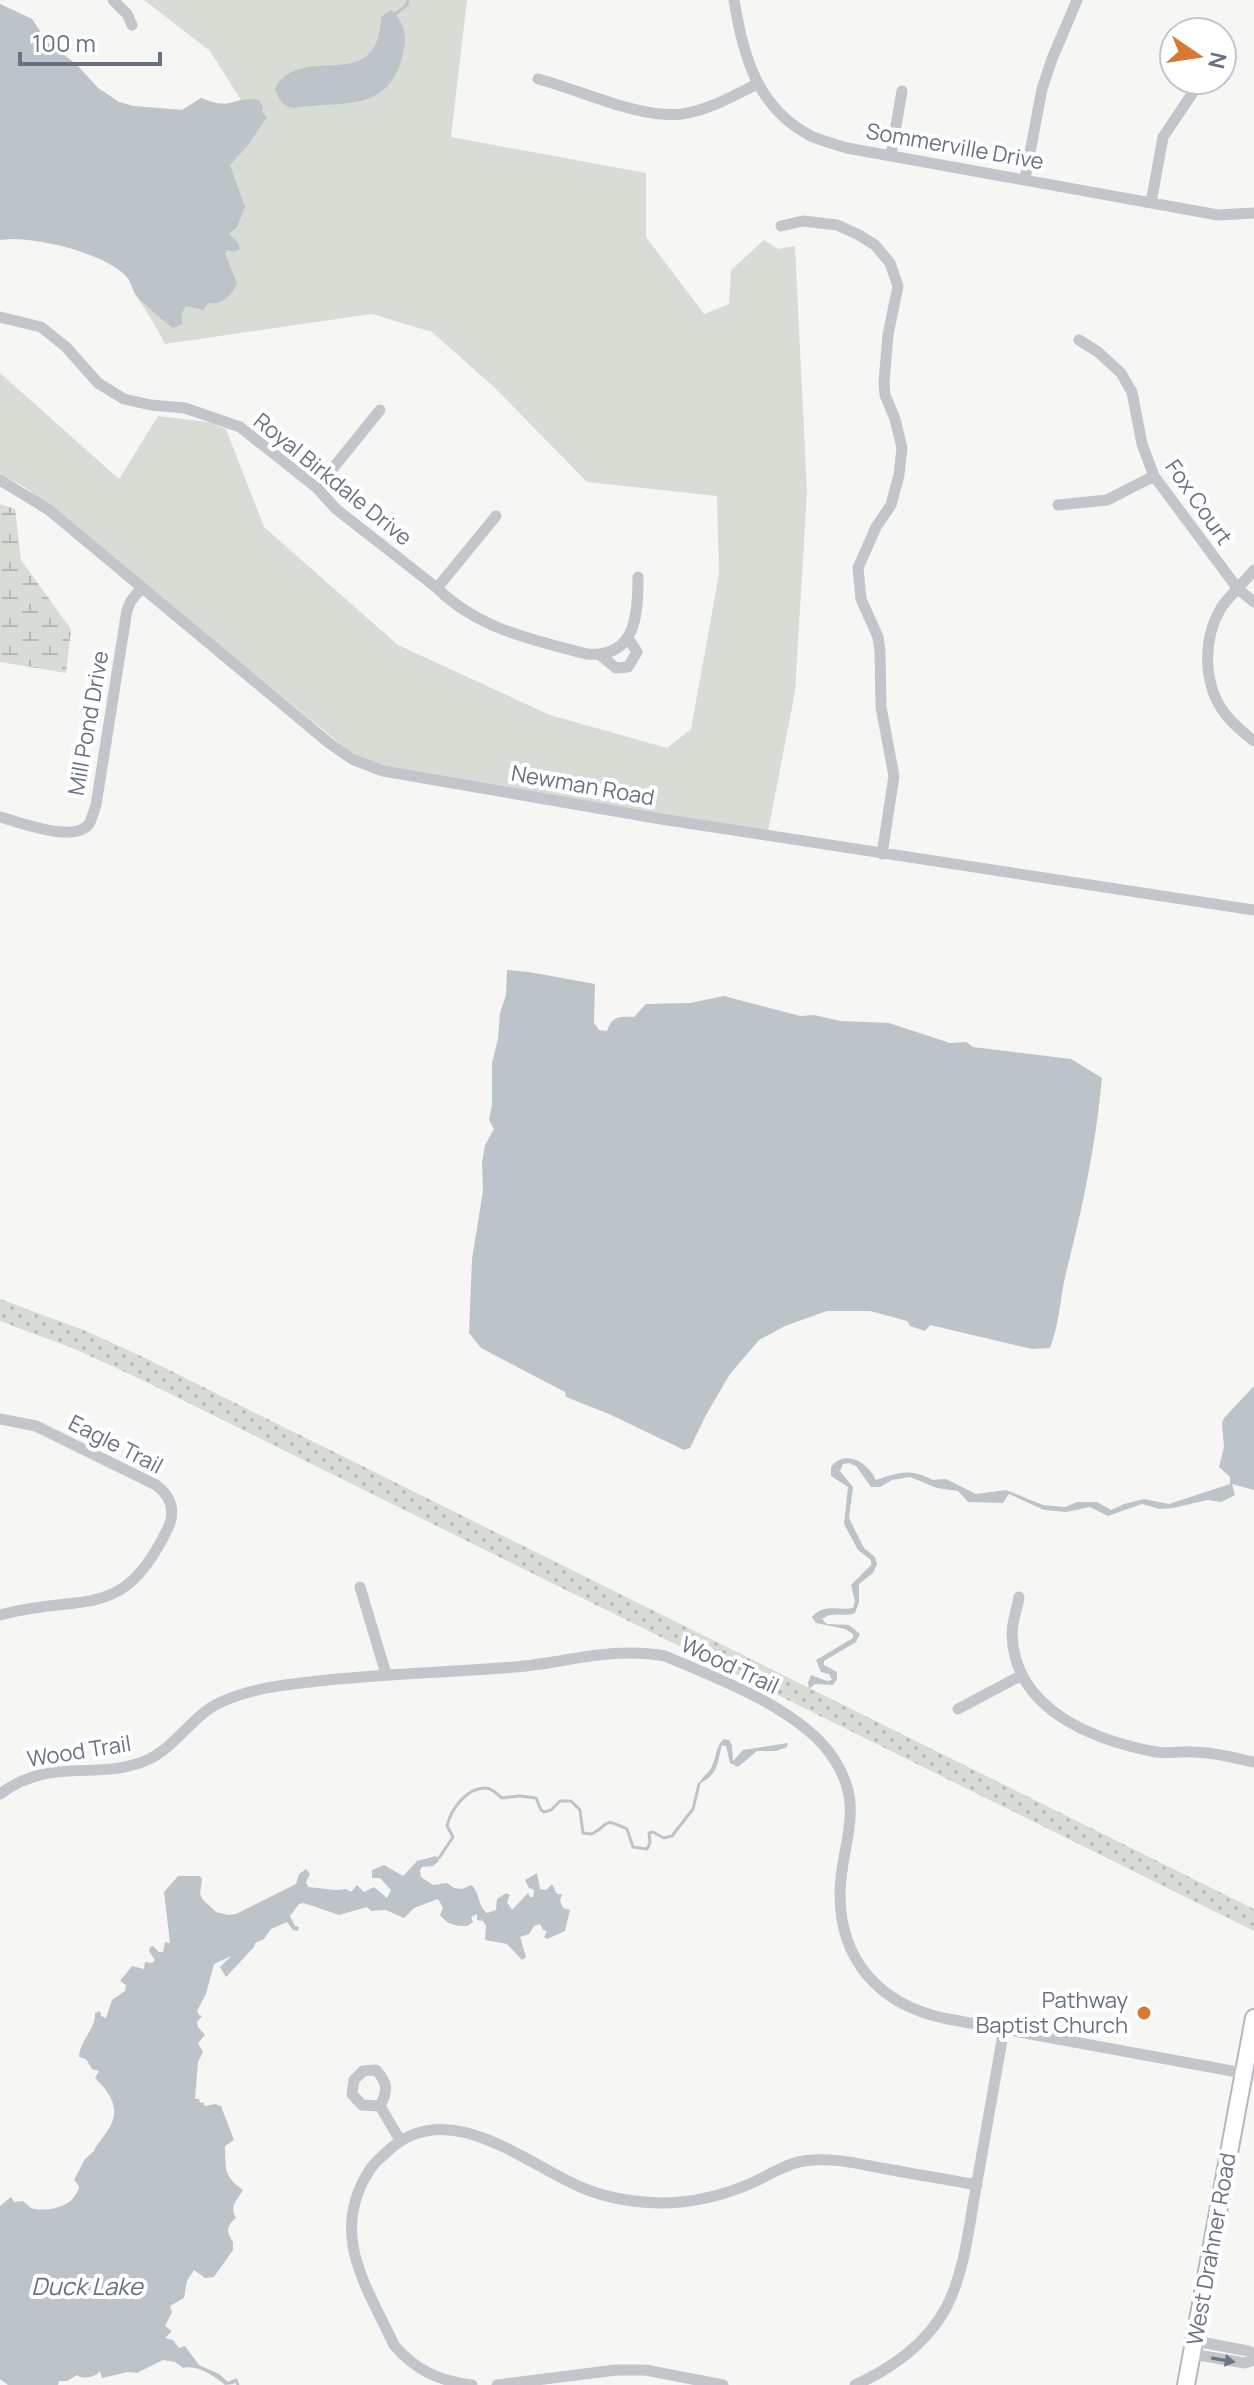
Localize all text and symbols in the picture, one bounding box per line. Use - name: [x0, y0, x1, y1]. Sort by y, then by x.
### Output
- scale bar: [20, 16, 160, 66]
- north arrow: [1158, 16, 1238, 96]
- text: 100 m: [32, 26, 96, 59]
- text: N: [1201, 49, 1234, 72]
- street label: Sommerville Drive: [864, 116, 1046, 176]
- street label: Royal Birkdale Drive: [248, 406, 419, 552]
- street label: Fox Court: [1159, 453, 1240, 551]
- street label: Mill Pond Drive: [61, 648, 116, 798]
- street label: Newman Road: [509, 758, 657, 812]
- street label: Eagle Trail: [64, 1407, 168, 1481]
- street label: Wood Trail: [676, 1629, 784, 1701]
- street label: Wood Trail: [25, 1728, 133, 1774]
- place label: Pathway Baptist Church: [976, 1985, 1128, 2040]
- marker: Pathway Baptist Church: [1135, 2004, 1153, 2022]
- street label: West Drahner Road: [1179, 2150, 1243, 2348]
- water label: Duck Lake: [31, 2269, 145, 2302]
- one-way arrow: [1211, 2354, 1236, 2366]

